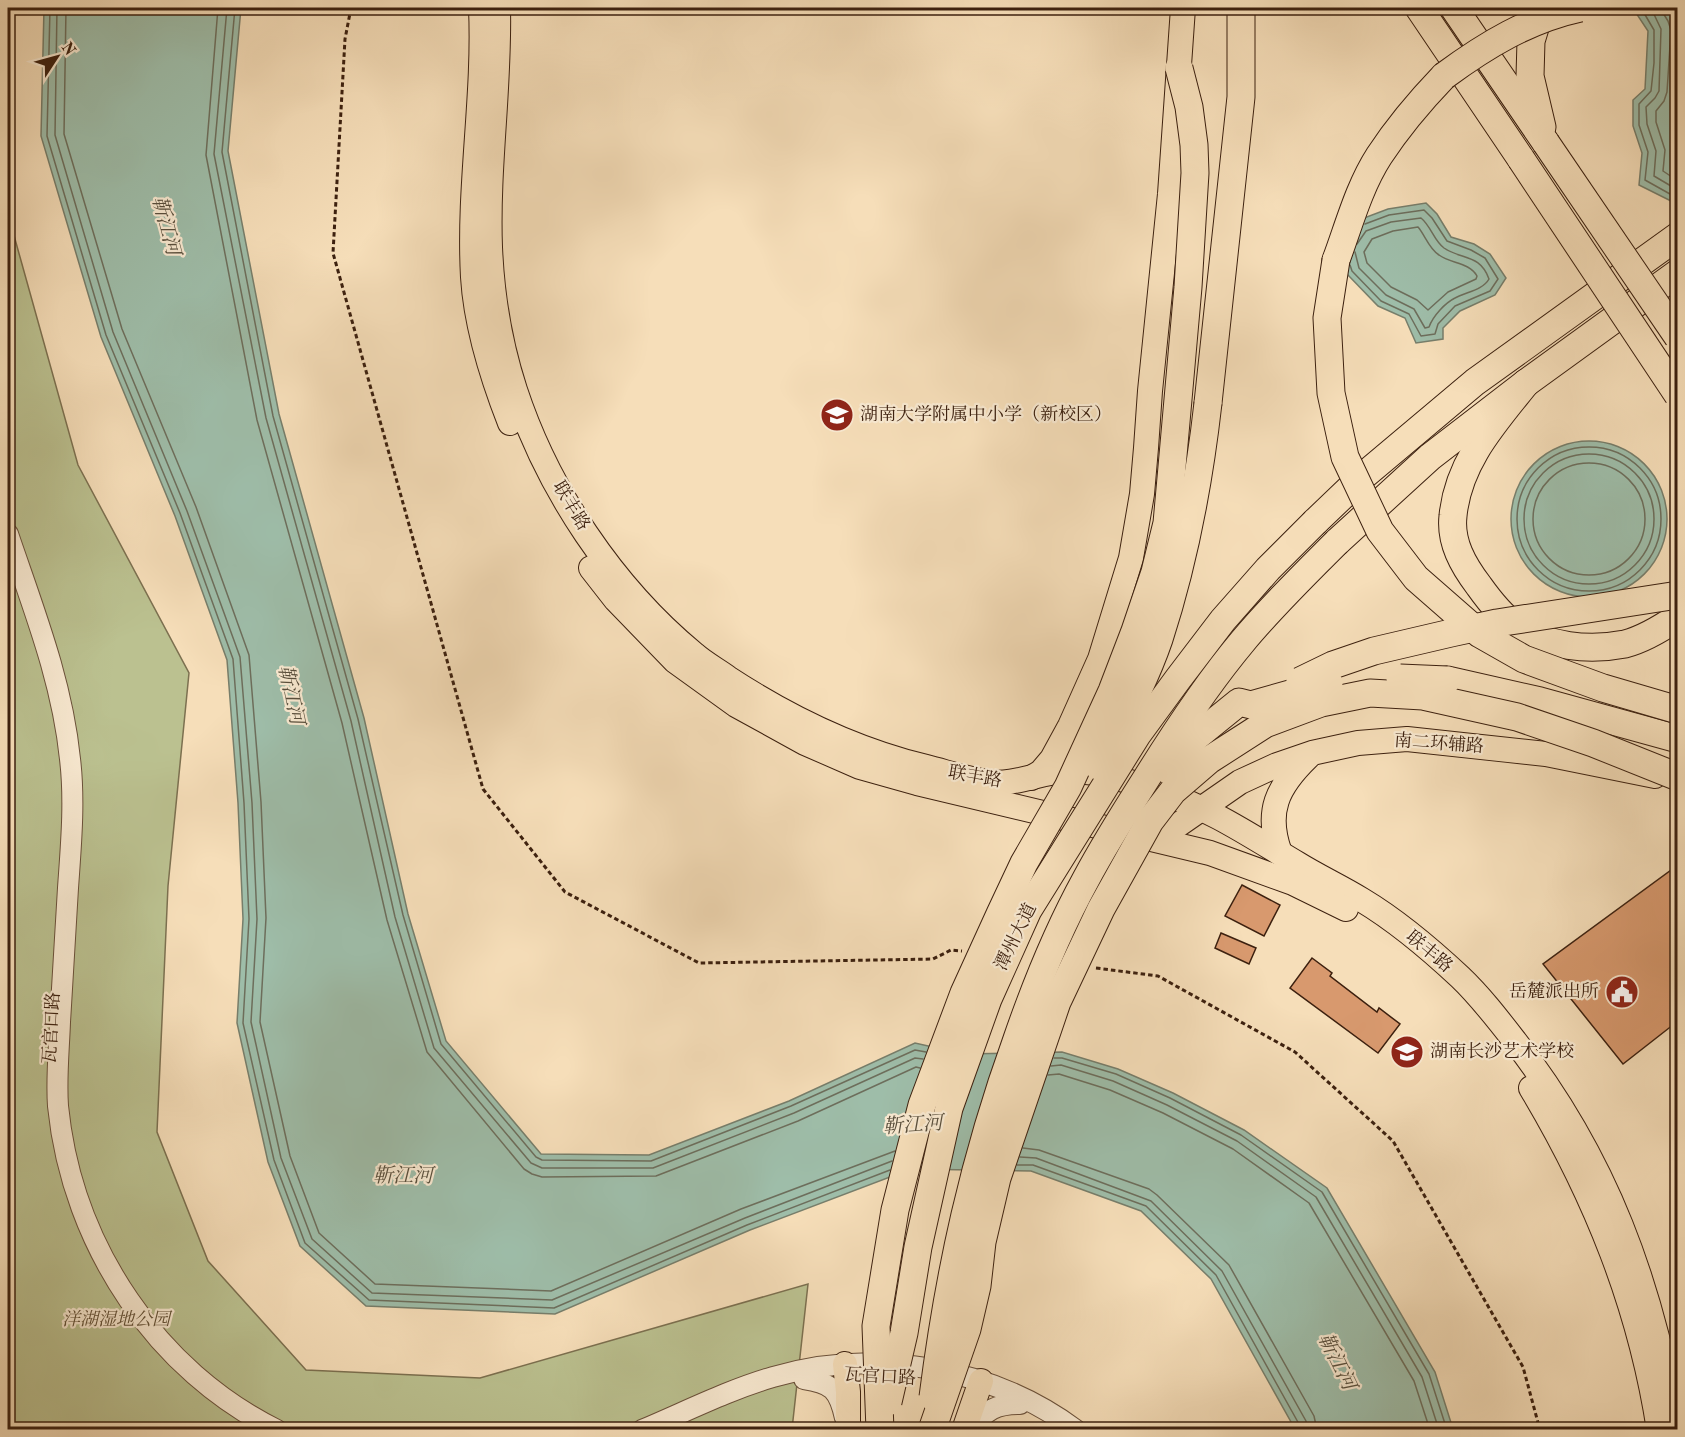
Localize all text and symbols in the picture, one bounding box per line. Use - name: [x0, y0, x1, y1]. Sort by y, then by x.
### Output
- north arrow: [27, 27, 87, 87]
- text: N: [57, 40, 78, 60]
- water label: 靳江河: [148, 194, 185, 260]
- school or university icon: 湖南大学附属中小学（新校区）: [819, 397, 855, 433]
- place label: 湖南大学附属中小学（新校区）: [860, 404, 1112, 424]
- street label: 联丰路: [549, 477, 594, 534]
- water label: 靳江河: [274, 663, 309, 729]
- street label: 南二环辅路: [1393, 730, 1485, 756]
- street label: 联丰路: [947, 761, 1003, 791]
- street label: 潭州大道: [990, 900, 1040, 973]
- street label: 联丰路: [1403, 926, 1457, 976]
- public building icon: 岳麓派出所: [1604, 974, 1640, 1010]
- place label: 岳麓派出所: [1509, 981, 1599, 1001]
- street label: 瓦官口路: [39, 991, 63, 1064]
- school or university icon: 湖南长沙艺术学校: [1389, 1034, 1425, 1070]
- place label: 湖南长沙艺术学校: [1430, 1041, 1574, 1061]
- water label: 靳江河: [882, 1112, 947, 1138]
- water label: 靳江河: [373, 1165, 436, 1187]
- park label: 洋湖湿地公园: [62, 1309, 173, 1329]
- water label: 靳江河: [1314, 1330, 1361, 1396]
- street label: 瓦官口路: [844, 1364, 917, 1388]

